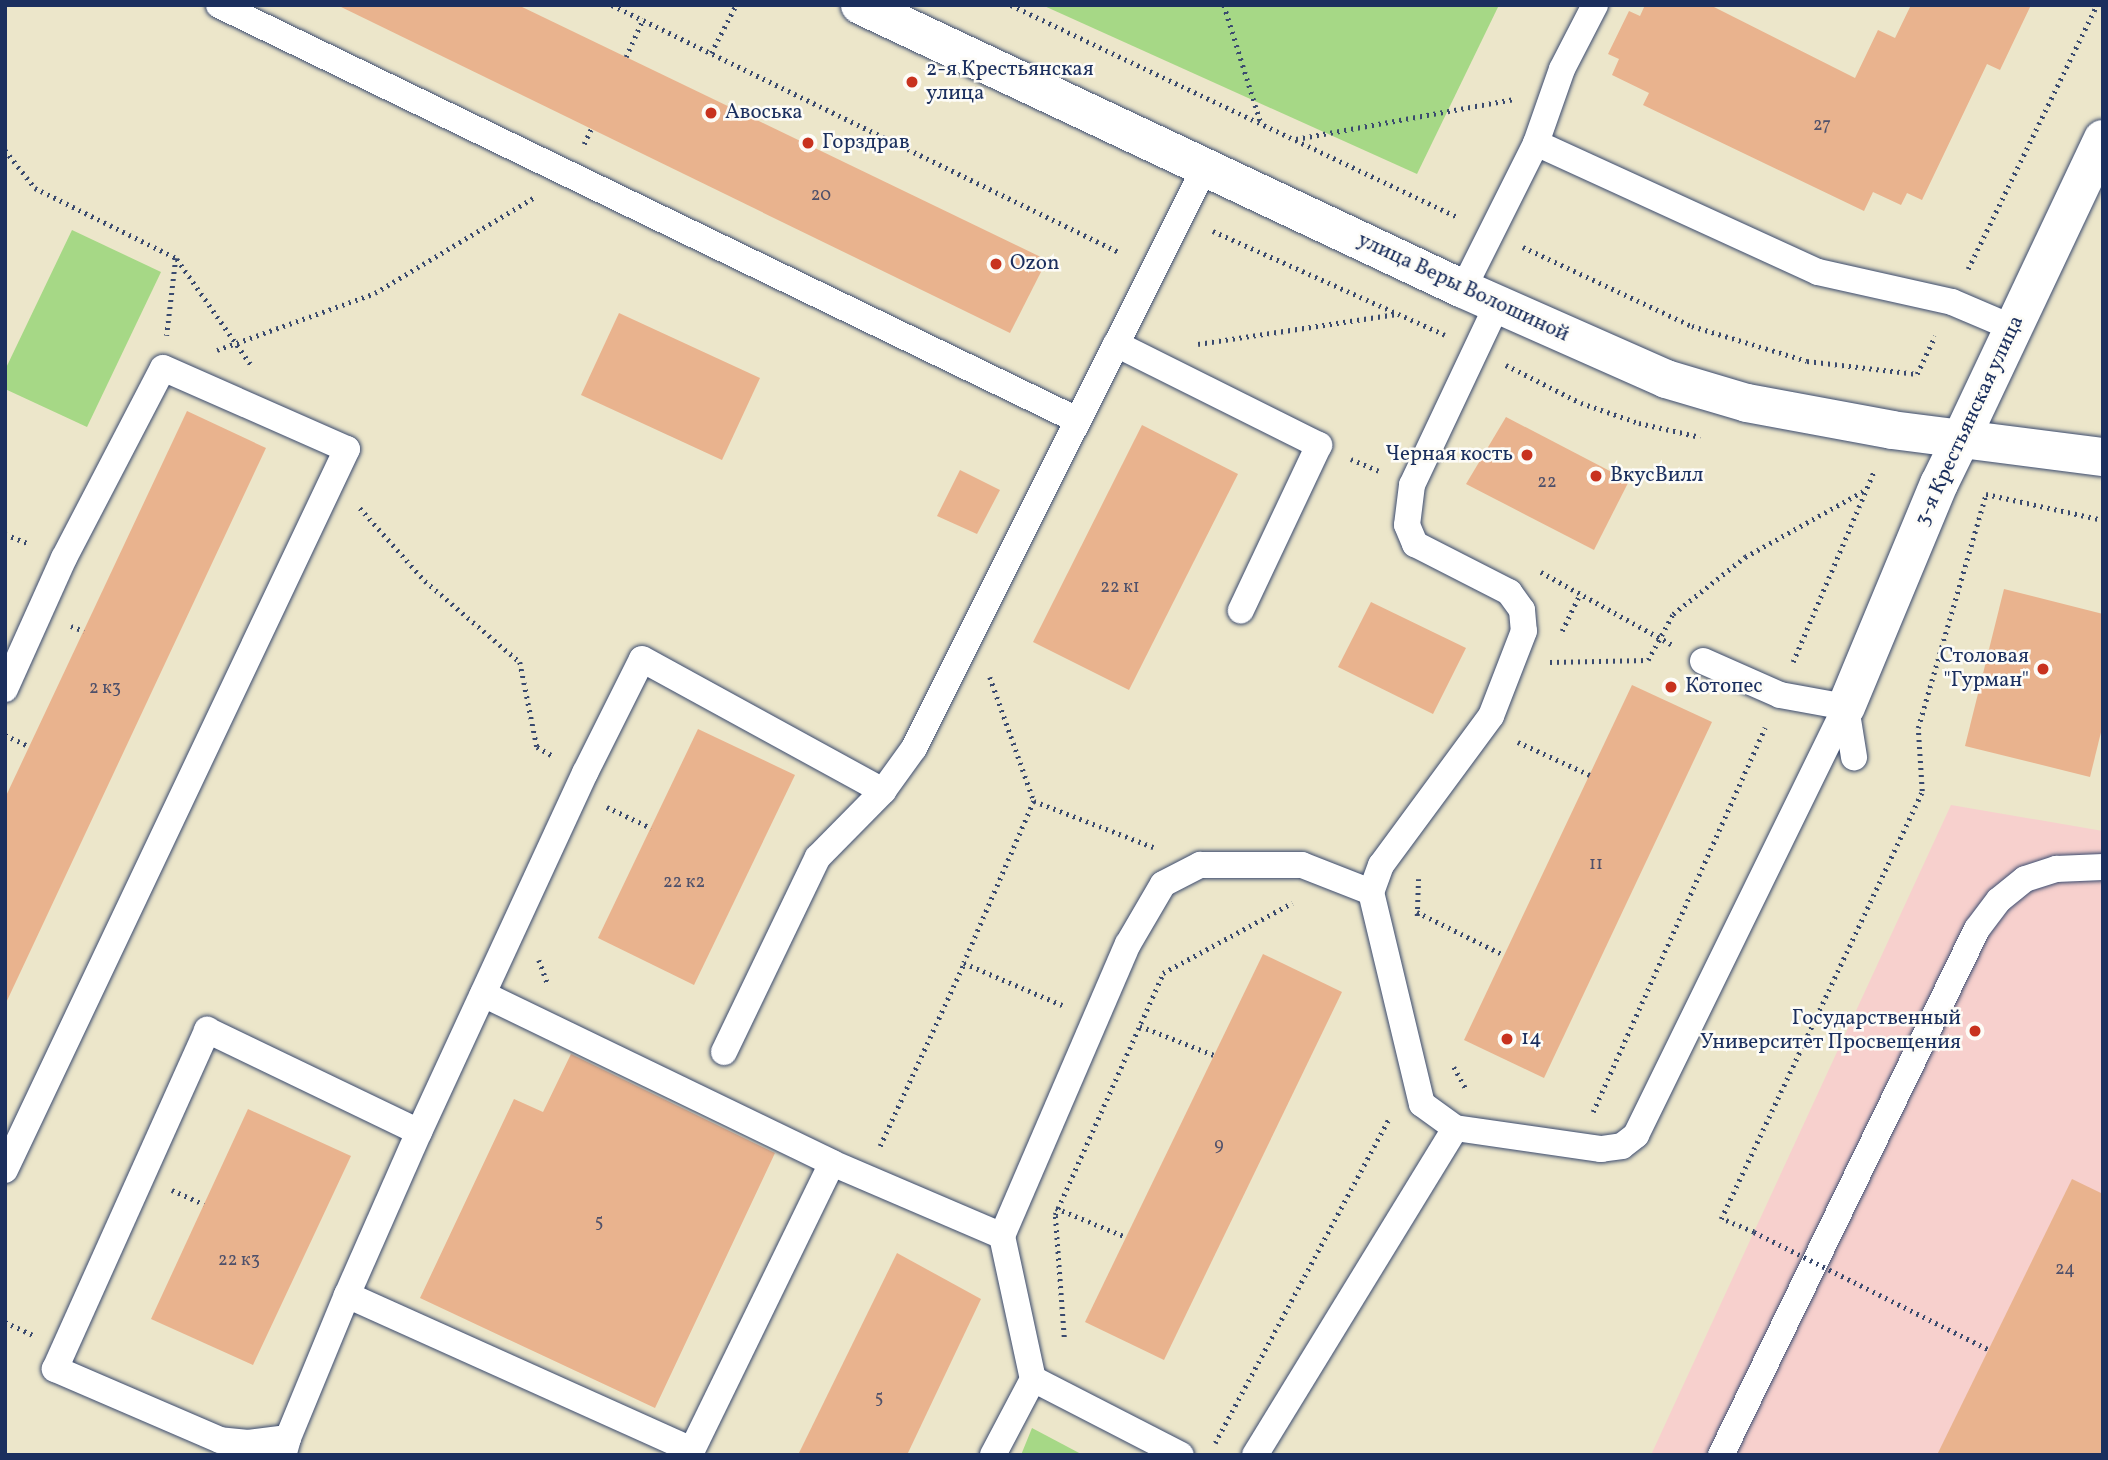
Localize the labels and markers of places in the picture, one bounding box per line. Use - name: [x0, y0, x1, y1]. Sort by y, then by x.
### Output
- place label: 2-я Крестьянская улица: [926, 57, 1094, 107]
- marker: 2-я Крестьянская улица: [904, 74, 920, 90]
- place label: Авоська: [725, 100, 803, 126]
- marker: Авоська: [703, 105, 719, 121]
- place label: Горздрав: [822, 130, 910, 156]
- marker: Горздрав: [800, 135, 816, 151]
- place label: Ozon: [1010, 251, 1060, 277]
- marker: Ozon: [988, 256, 1004, 272]
- place label: Черная кость: [1385, 442, 1513, 468]
- marker: Черная кость: [1519, 447, 1535, 463]
- place label: ВкусВилл: [1610, 463, 1704, 489]
- marker: ВкусВилл: [1588, 468, 1604, 484]
- place label: Столовая "Гурман": [1940, 644, 2029, 694]
- marker: Столовая "Гурман": [2035, 661, 2051, 677]
- place label: Котопес: [1685, 674, 1763, 700]
- marker: Котопес: [1663, 679, 1679, 695]
- place label: Государственный Университет Просвещения: [1700, 1006, 1961, 1056]
- marker: Государственный Университет Просвещения: [1967, 1023, 1983, 1039]
- place label: 14: [1521, 1026, 1542, 1052]
- marker: 14: [1499, 1031, 1515, 1047]

